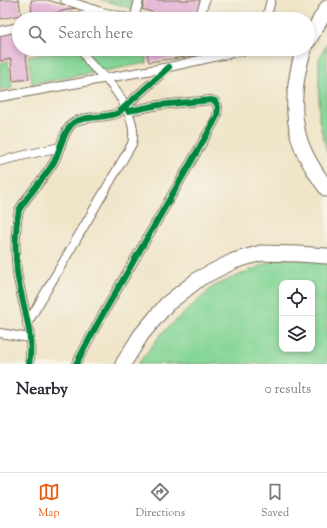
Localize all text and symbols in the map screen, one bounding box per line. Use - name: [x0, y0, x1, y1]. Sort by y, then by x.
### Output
- search box: [12, 12, 315, 56]
- icon: search: [26, 23, 48, 45]
- text: Search here: [58, 24, 133, 45]
- map controls: [279, 280, 315, 352]
- button: locate: [279, 280, 315, 316]
- button: layers: [279, 316, 315, 352]
- text: Nearby: [16, 378, 68, 402]
- text: 0 results: [265, 381, 311, 399]
- tab: Map: [38, 481, 60, 521]
- tab: Directions: [136, 481, 185, 521]
- tab: Saved: [261, 481, 289, 521]

